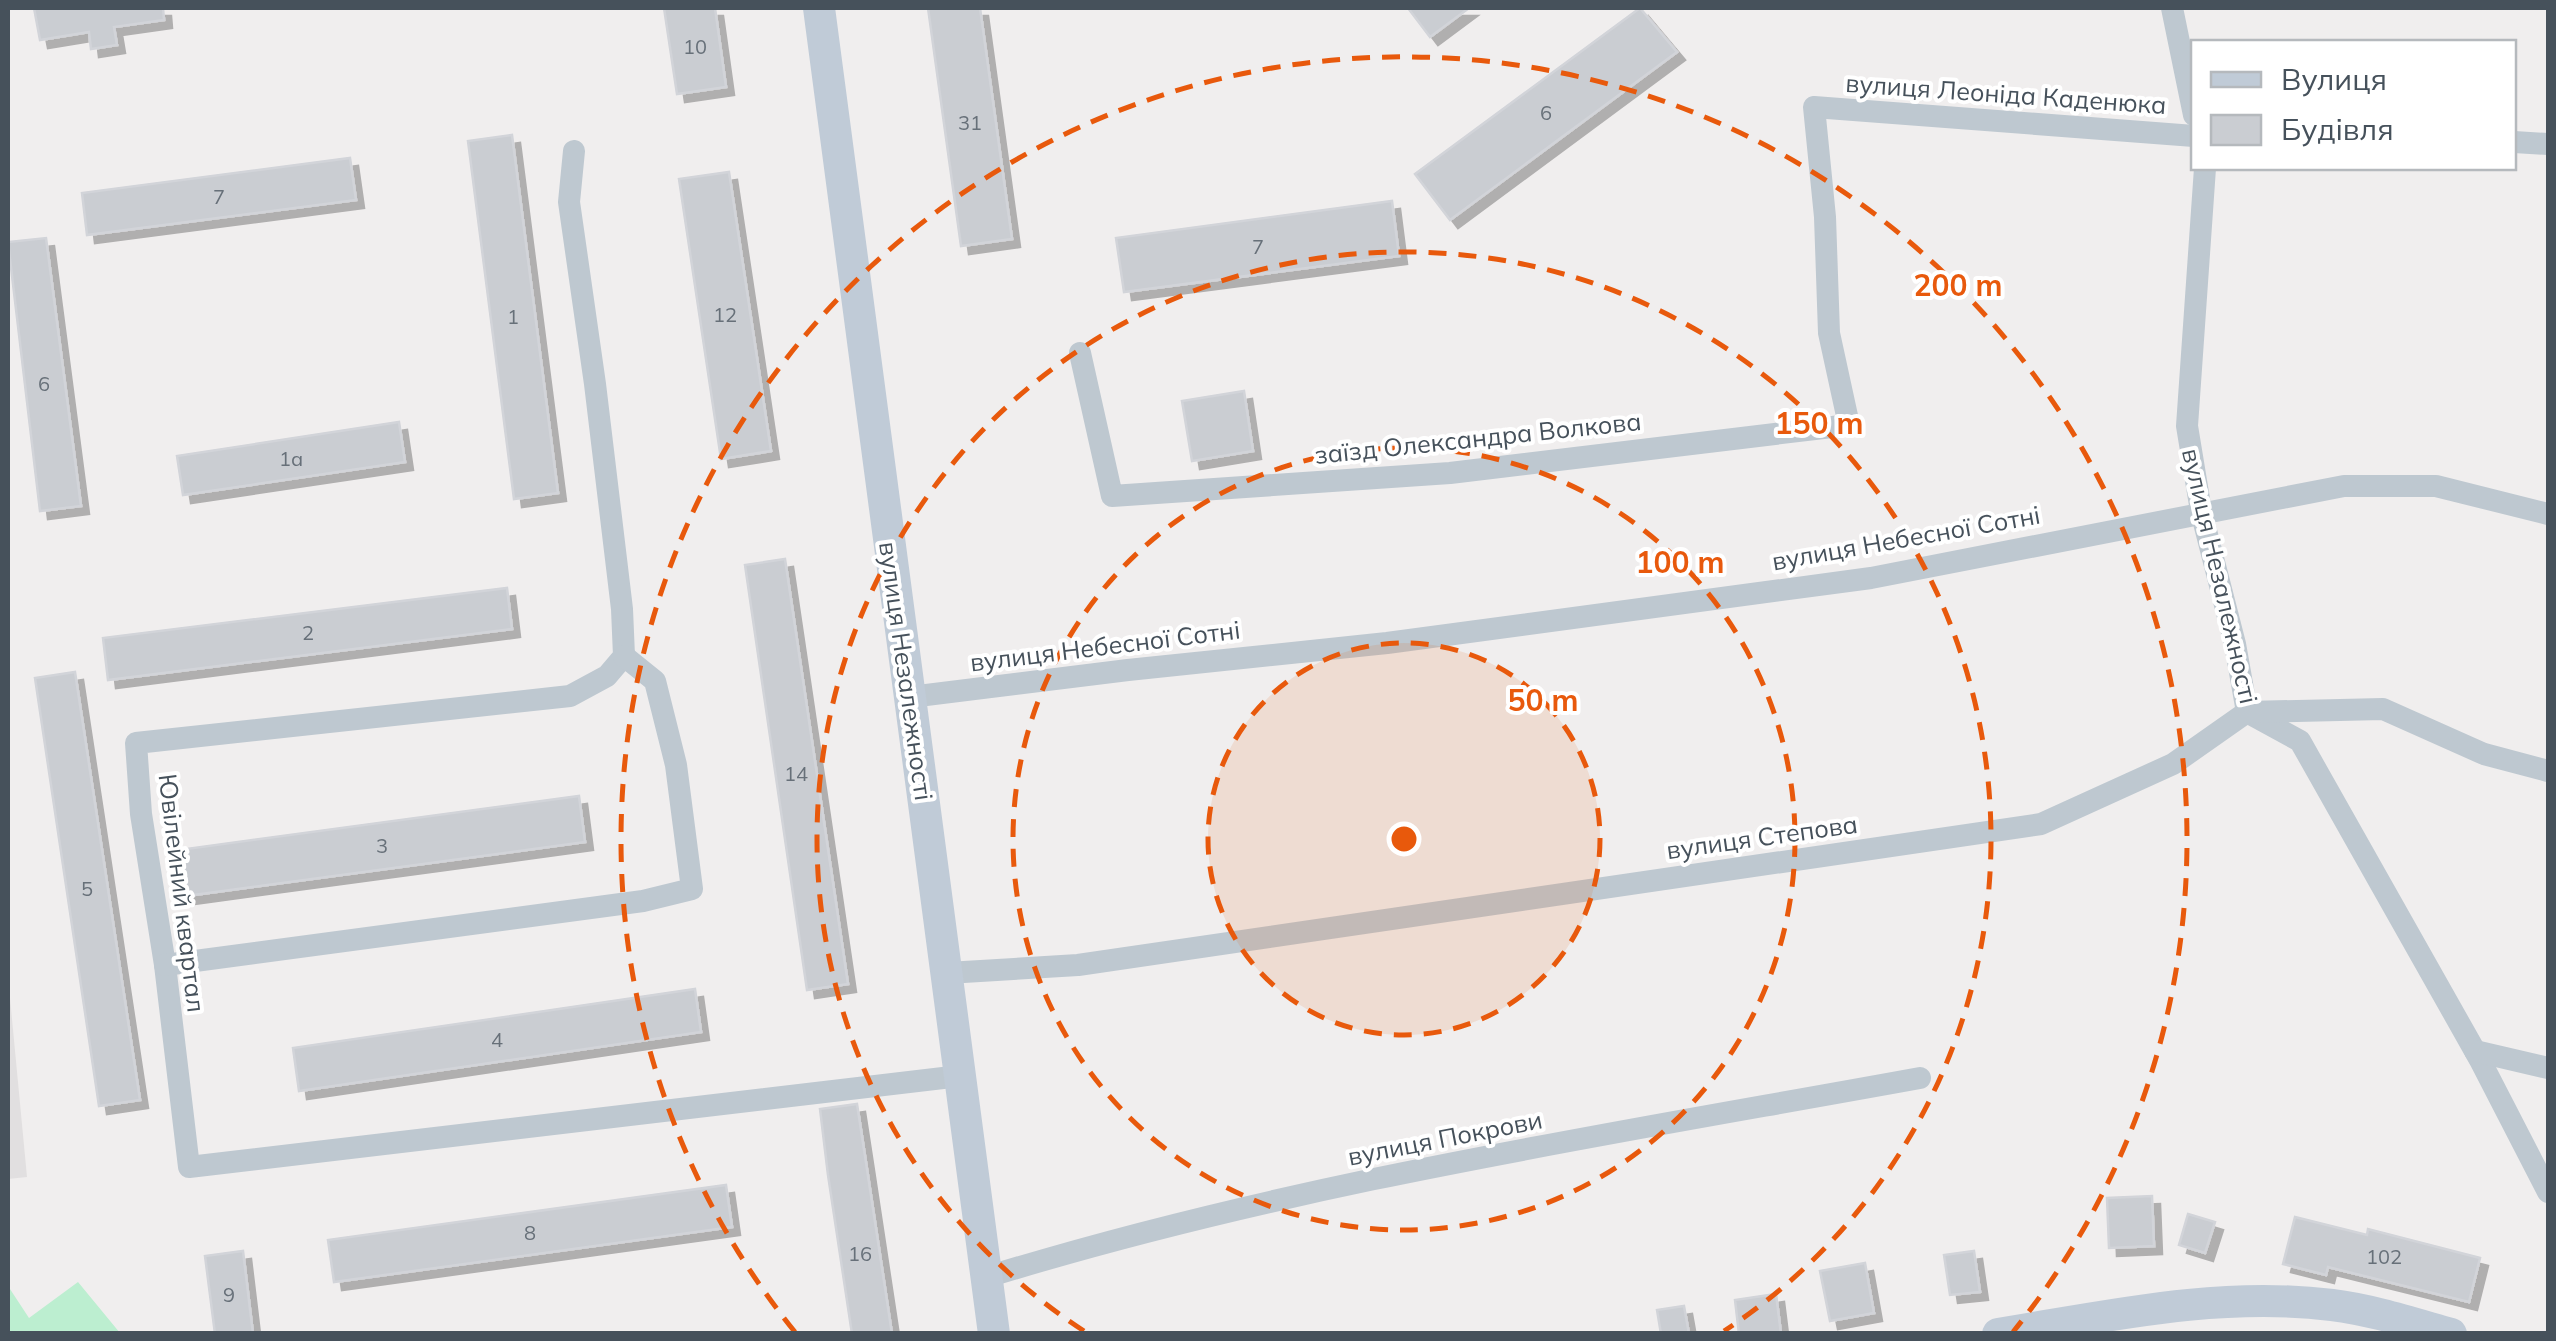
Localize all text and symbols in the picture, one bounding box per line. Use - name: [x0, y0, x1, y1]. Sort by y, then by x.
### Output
- house number: 10: [683, 34, 707, 59]
- legend: [2191, 40, 2516, 170]
- text: Вулиця: [2281, 60, 2387, 98]
- street label: вулиця Леоніда Каденюка: [1845, 67, 2167, 120]
- house number: 6: [1540, 100, 1552, 125]
- house number: 31: [958, 110, 982, 135]
- text: Будівля: [2281, 110, 2394, 148]
- house number: 7: [213, 184, 225, 209]
- house number: 7: [1252, 234, 1264, 259]
- text: 200 m: [1913, 266, 2003, 304]
- house number: 12: [713, 302, 737, 327]
- house number: 1: [507, 304, 519, 329]
- house number: 6: [38, 371, 50, 396]
- text: 150 m: [1774, 404, 1864, 442]
- street label: заїзд Олександра Волкова: [1313, 405, 1643, 470]
- street label: вулиця Незалежності: [2176, 445, 2265, 707]
- house number: 1а: [279, 446, 303, 471]
- street label: вулиця Небесної Сотні: [1769, 499, 2043, 576]
- street label: вулиця Незалежності: [873, 539, 940, 802]
- text: 100 m: [1635, 543, 1725, 581]
- street label: вулиця Небесної Сотні: [968, 614, 1242, 677]
- house number: 2: [302, 620, 314, 645]
- text: 50 m: [1507, 681, 1579, 719]
- house number: 14: [784, 761, 808, 786]
- street label: Ювілейний квартал: [152, 772, 213, 1014]
- street label: вулиця Степова: [1664, 808, 1859, 865]
- centre of rings: [1386, 821, 1422, 857]
- house number: 3: [376, 833, 388, 858]
- house number: 5: [81, 876, 93, 901]
- house number: 4: [491, 1027, 503, 1052]
- street label: вулиця Покрови: [1345, 1103, 1545, 1172]
- house number: 8: [524, 1220, 536, 1245]
- house number: 16: [848, 1241, 872, 1266]
- house number: 102: [2366, 1244, 2402, 1269]
- house number: 9: [223, 1282, 235, 1307]

